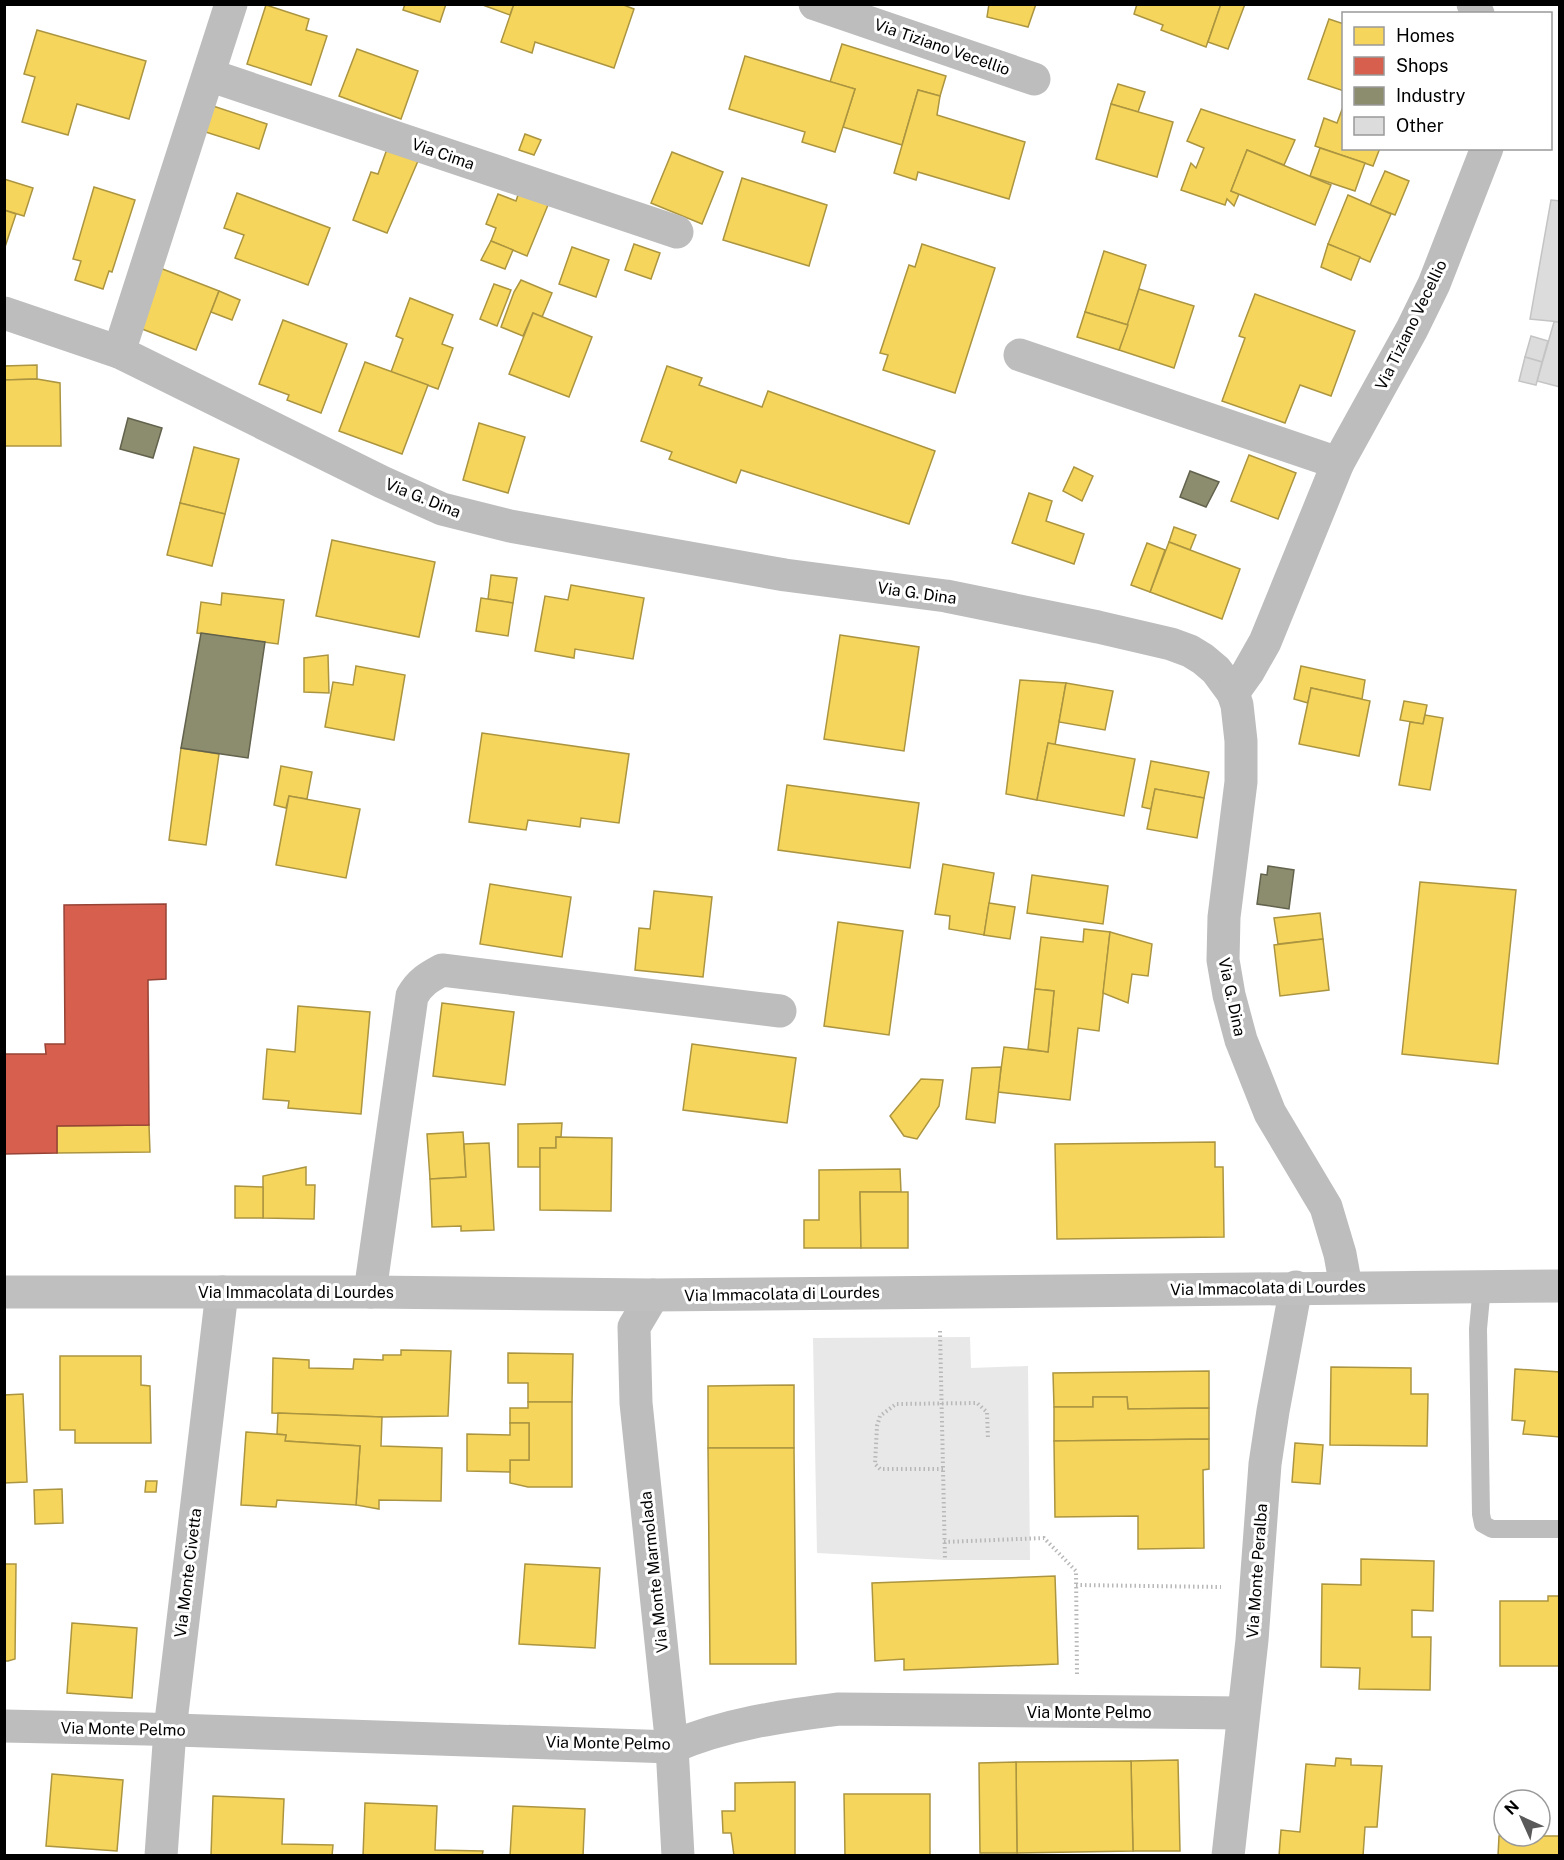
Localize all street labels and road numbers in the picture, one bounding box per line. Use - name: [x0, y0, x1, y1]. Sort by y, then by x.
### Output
- street label: Via Tiziano Vecellio: [872, 15, 1012, 79]
- street label: Via Cima: [409, 134, 477, 174]
- street label: Via Tiziano Vecellio: [1371, 257, 1451, 393]
- street label: Via G. Dina: [382, 474, 464, 522]
- street label: Via G. Dina: [876, 578, 958, 608]
- street label: Via G. Dina: [1214, 956, 1250, 1038]
- street label: Via Immacolata di Lourdes: [1170, 1277, 1366, 1299]
- street label: Via Immacolata di Lourdes: [198, 1283, 394, 1302]
- street label: Via Immacolata di Lourdes: [684, 1283, 880, 1305]
- street label: Via Monte Marmolada: [636, 1490, 672, 1654]
- street label: Via Monte Peralba: [1243, 1503, 1271, 1639]
- street label: Via Monte Civetta: [171, 1507, 205, 1639]
- street label: Via Monte Pelmo: [1026, 1703, 1152, 1722]
- street label: Via Monte Pelmo: [60, 1718, 186, 1740]
- street label: Via Monte Pelmo: [545, 1732, 671, 1754]

